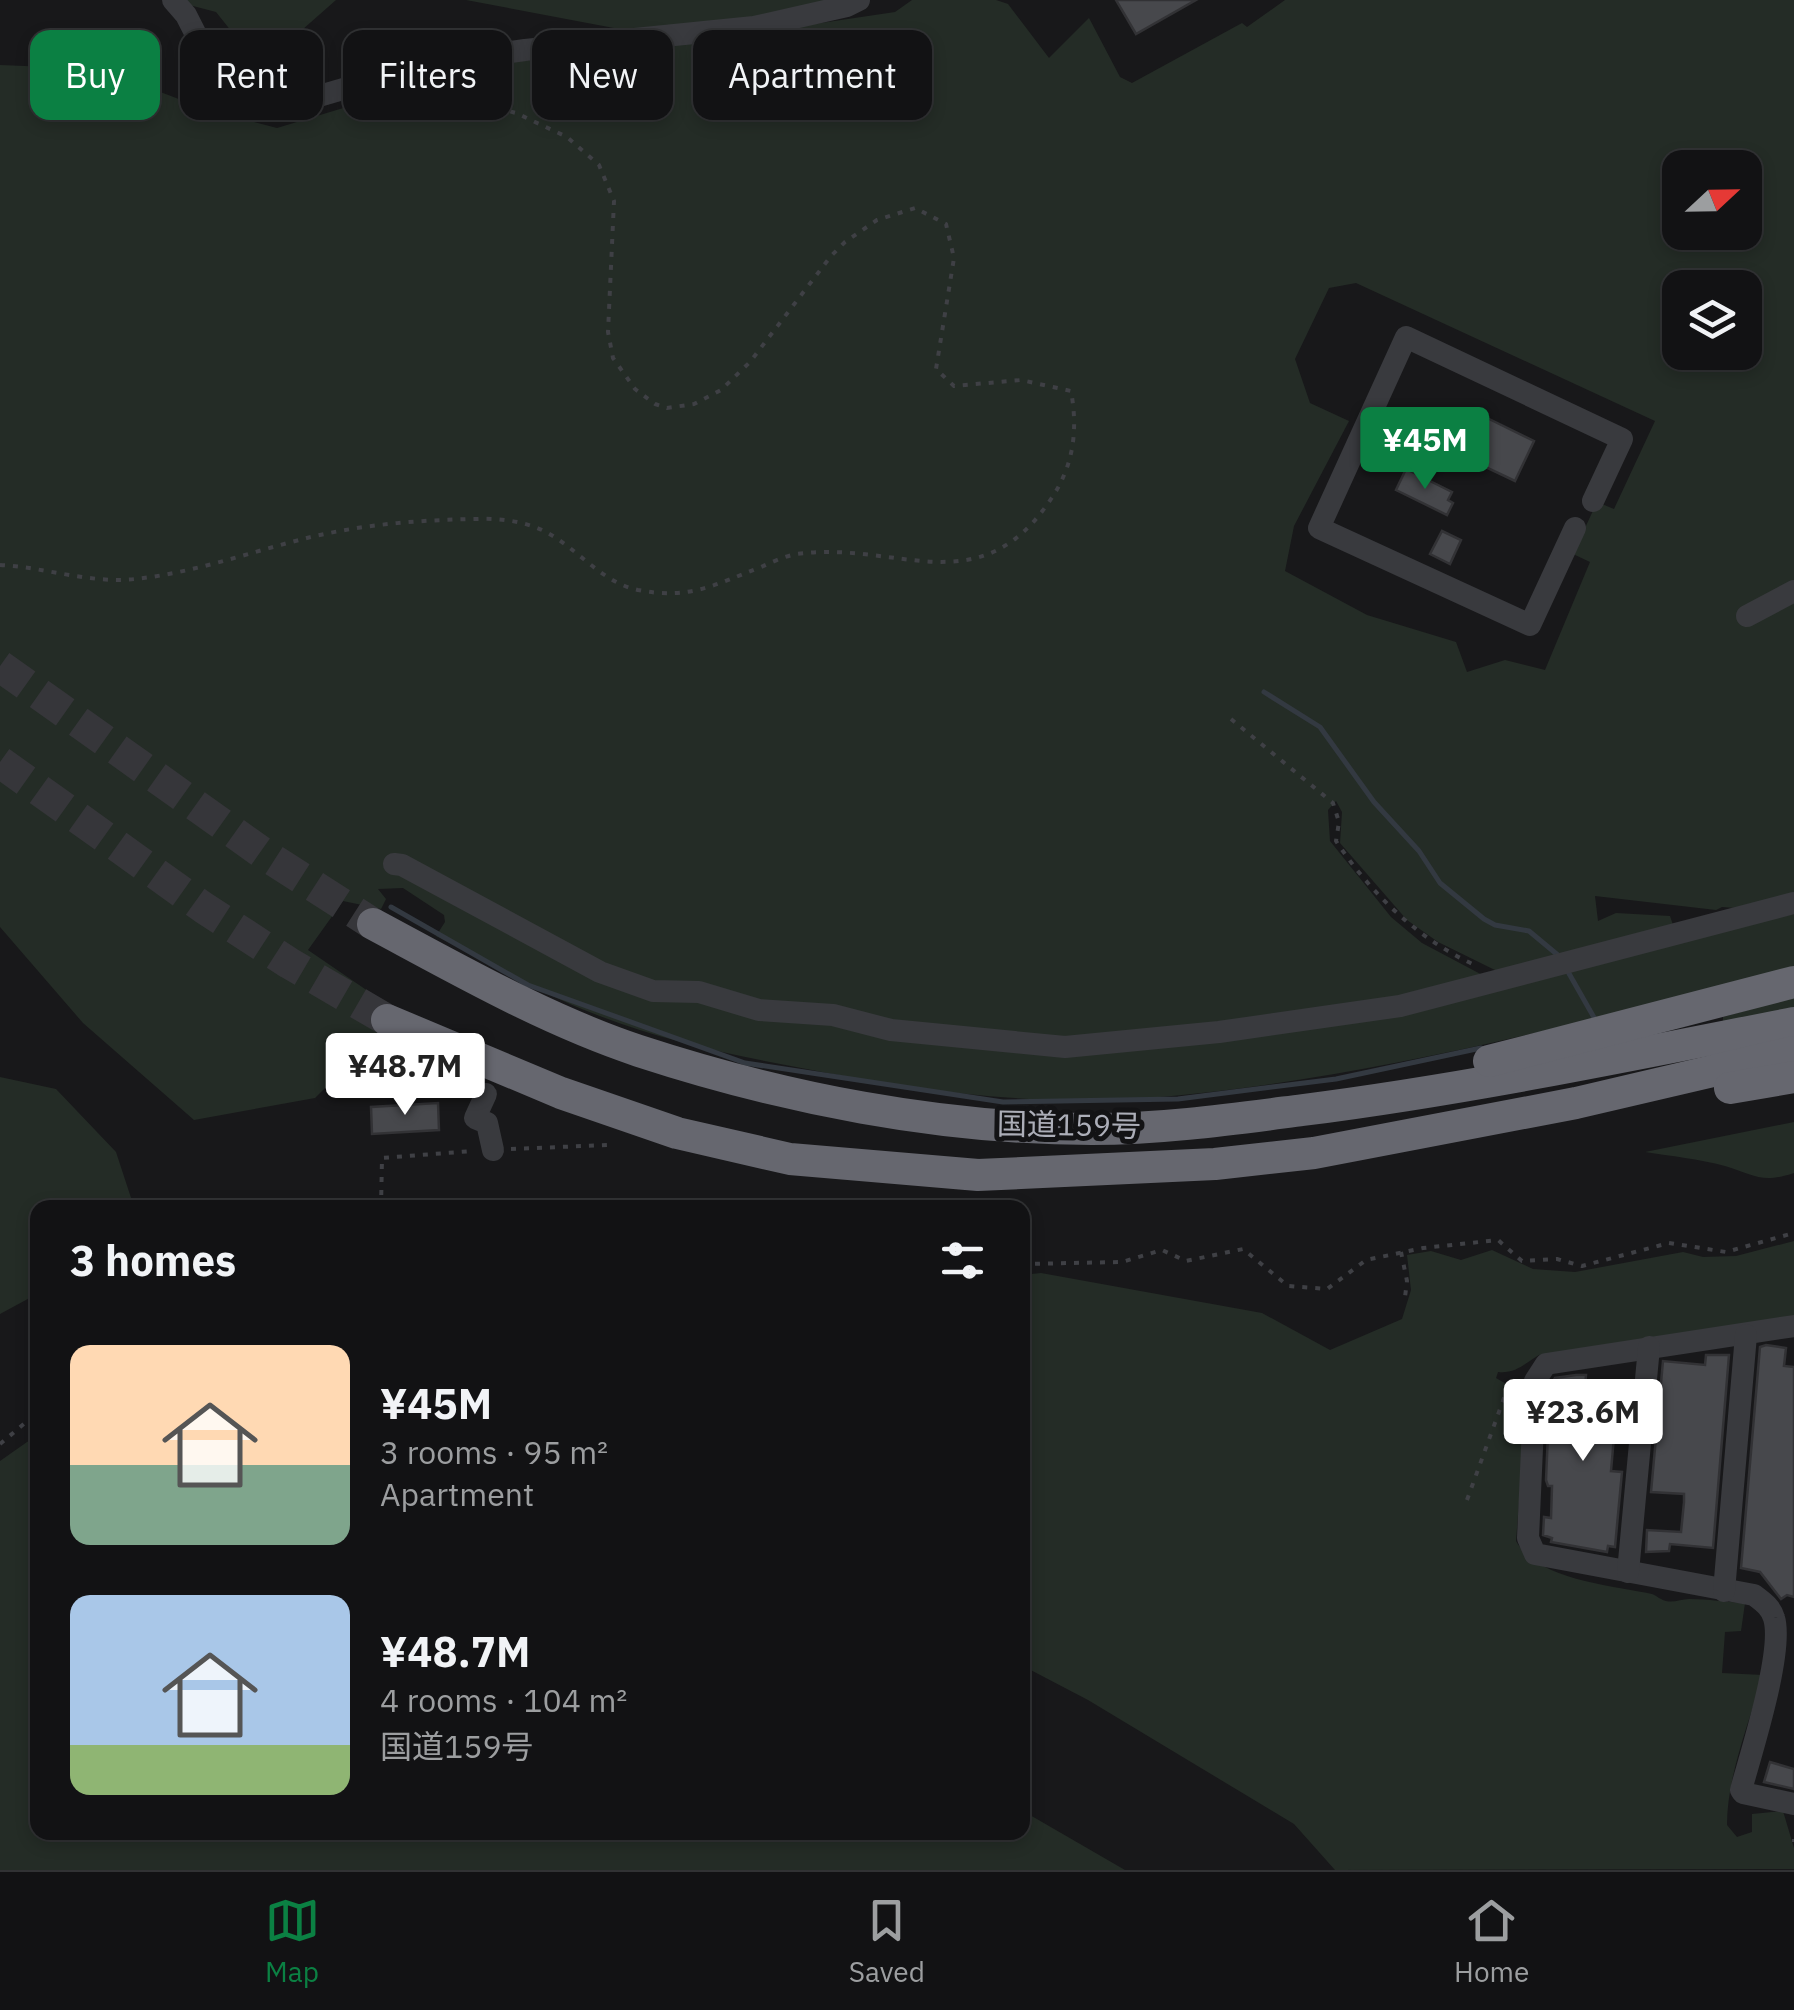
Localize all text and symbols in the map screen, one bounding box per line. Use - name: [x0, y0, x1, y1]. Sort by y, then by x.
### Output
- chip: Buy: [30, 30, 160, 120]
- chip: Rent: [180, 30, 323, 120]
- chip: Filters: [343, 30, 512, 120]
- chip: New: [532, 30, 673, 120]
- chip: Apartment: [693, 30, 932, 120]
- north arrow: [1662, 150, 1762, 250]
- map controls: [1662, 150, 1762, 370]
- button: layers: [1662, 270, 1762, 370]
- pin: ¥45M: [1366, 407, 1484, 492]
- text: ¥45M: [1382, 418, 1468, 460]
- pin: ¥48.7M: [324, 1033, 486, 1118]
- text: ¥48.7M: [348, 1044, 462, 1086]
- street label: 国道159号: [997, 1103, 1141, 1145]
- text: 3 homes: [70, 1233, 236, 1288]
- icon: filters: [935, 1233, 990, 1288]
- text: ¥45M: [380, 1376, 492, 1431]
- pin: ¥23.6M: [1502, 1379, 1664, 1464]
- icon: home: [150, 1385, 270, 1505]
- text: ¥23.6M: [1526, 1390, 1640, 1432]
- text: 3 rooms · 95 m²: [380, 1431, 608, 1473]
- text: Apartment: [380, 1473, 534, 1515]
- text: ¥48.7M: [380, 1624, 530, 1679]
- icon: home: [150, 1635, 270, 1755]
- text: 4 rooms · 104 m²: [380, 1679, 627, 1721]
- text: 国道159号: [380, 1725, 534, 1767]
- tab: Map: [265, 1893, 320, 1990]
- tab: Saved: [849, 1893, 925, 1990]
- tab: Home: [1454, 1893, 1529, 1990]

